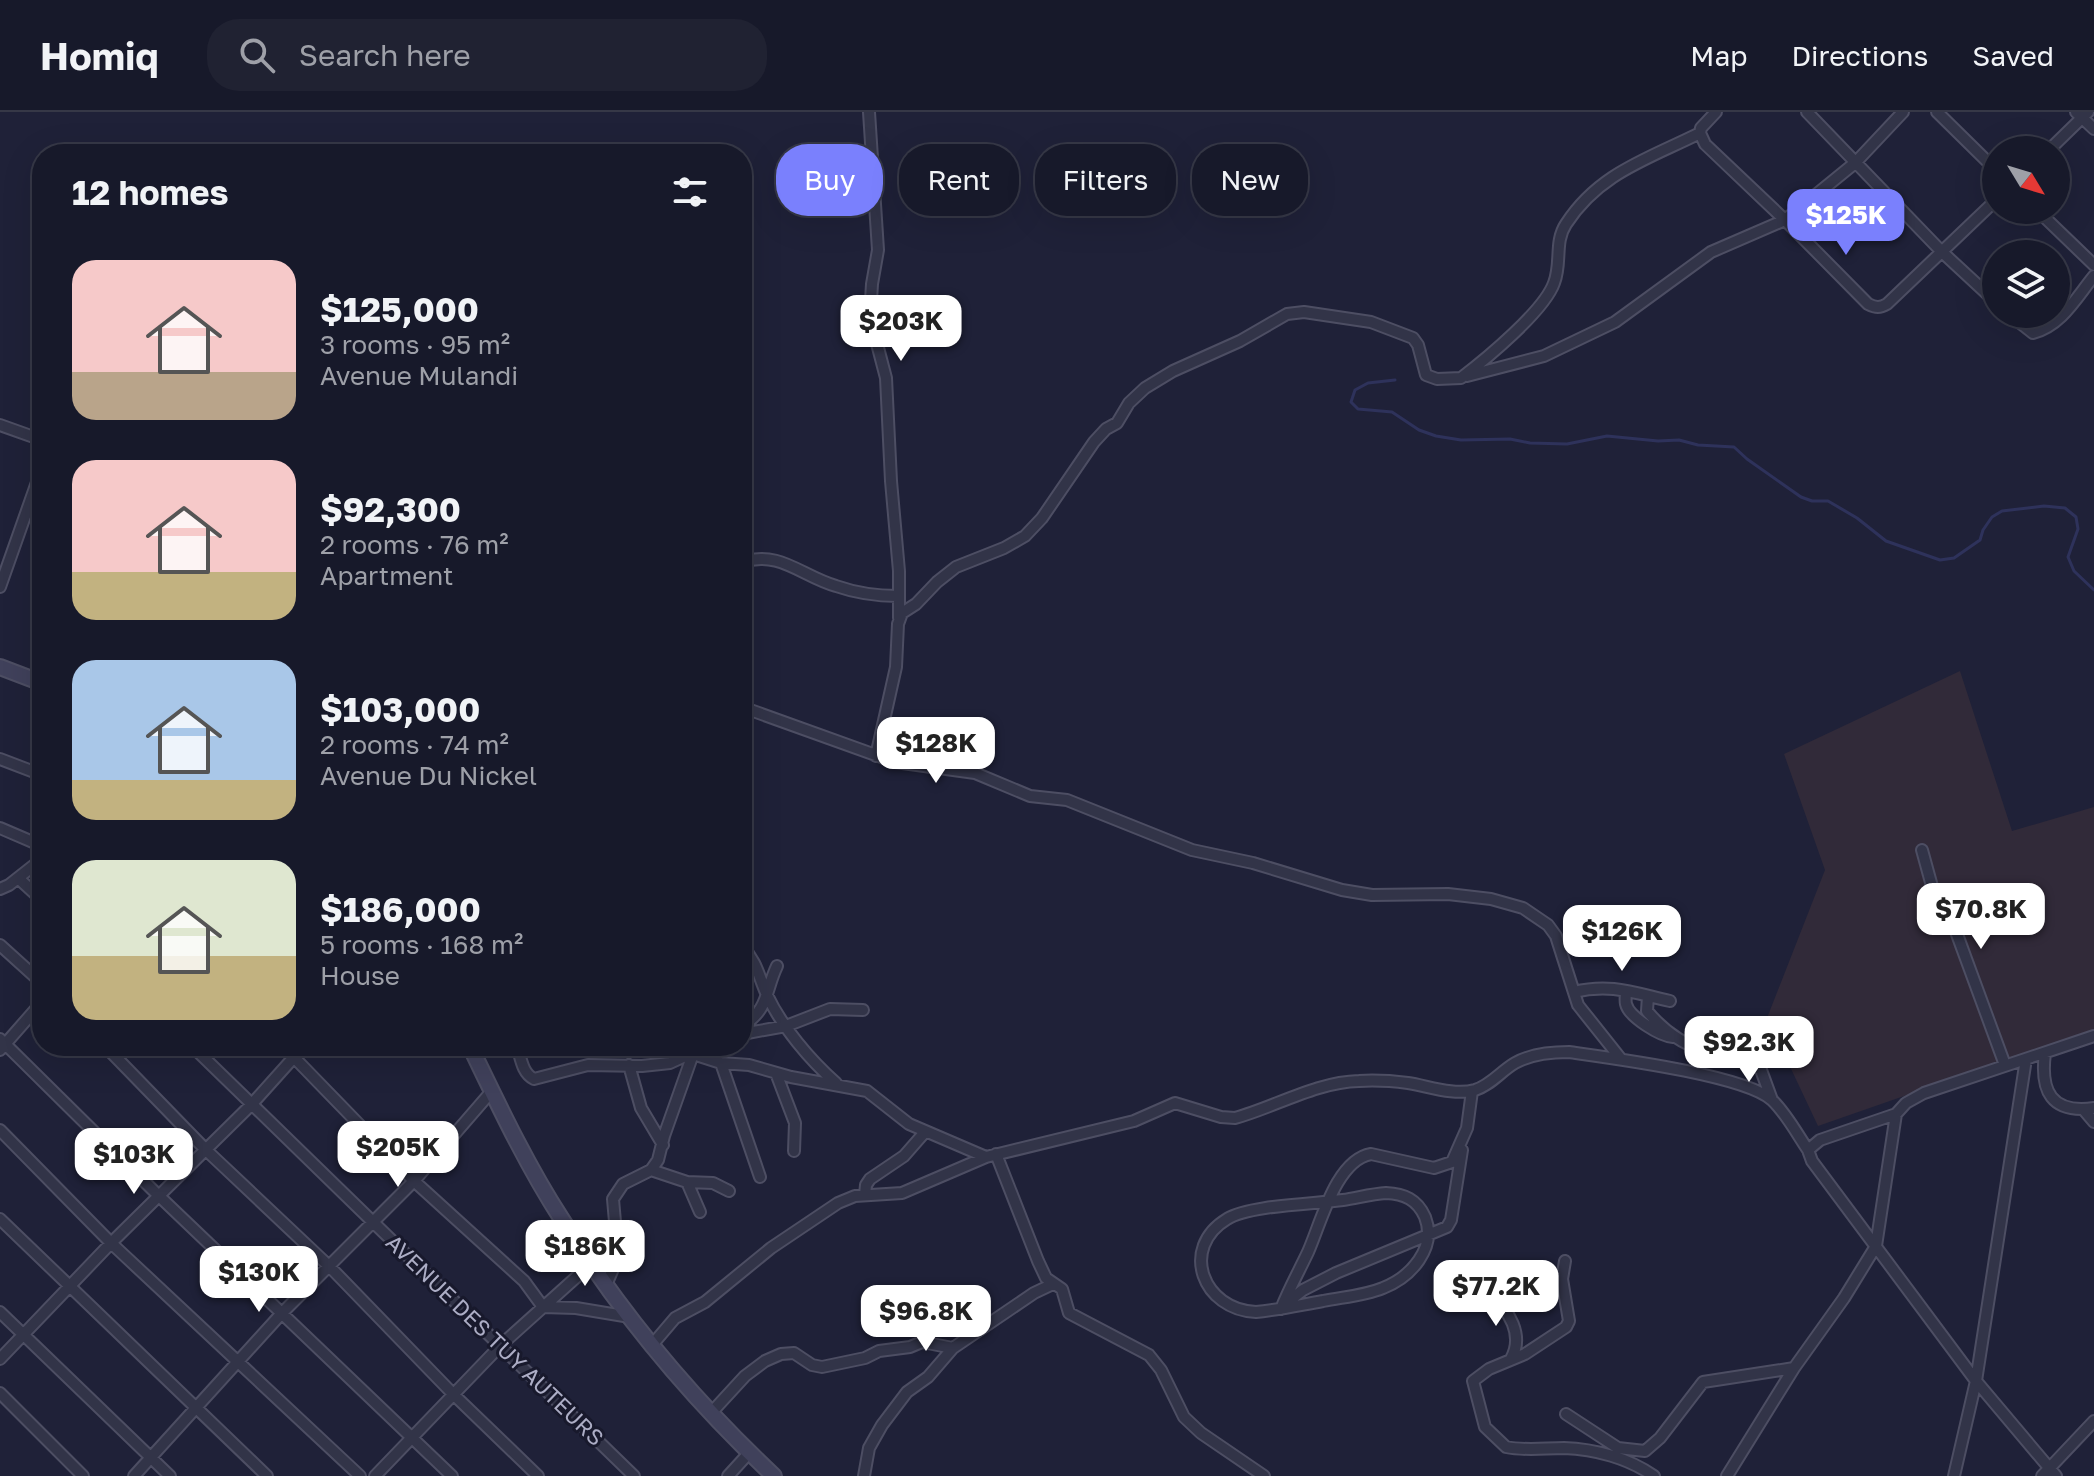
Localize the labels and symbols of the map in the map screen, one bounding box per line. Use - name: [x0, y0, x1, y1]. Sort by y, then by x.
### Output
- north arrow: [1982, 136, 2070, 224]
- pin: $125K: [1790, 189, 1902, 257]
- pin: $203K: [845, 295, 957, 363]
- pin: $128K: [880, 717, 992, 785]
- pin: $70.8K: [1916, 883, 2046, 951]
- pin: $126K: [1566, 905, 1678, 973]
- pin: $92.3K: [1684, 1016, 1814, 1084]
- pin: $205K: [342, 1121, 454, 1189]
- pin: $103K: [78, 1128, 190, 1196]
- pin: $186K: [529, 1220, 641, 1288]
- street label: AVENUE DES TUY AUTEURS: [381, 1228, 610, 1451]
- pin: $130K: [203, 1246, 315, 1314]
- pin: $77.2K: [1431, 1260, 1561, 1328]
- pin: $96.8K: [861, 1285, 991, 1353]

